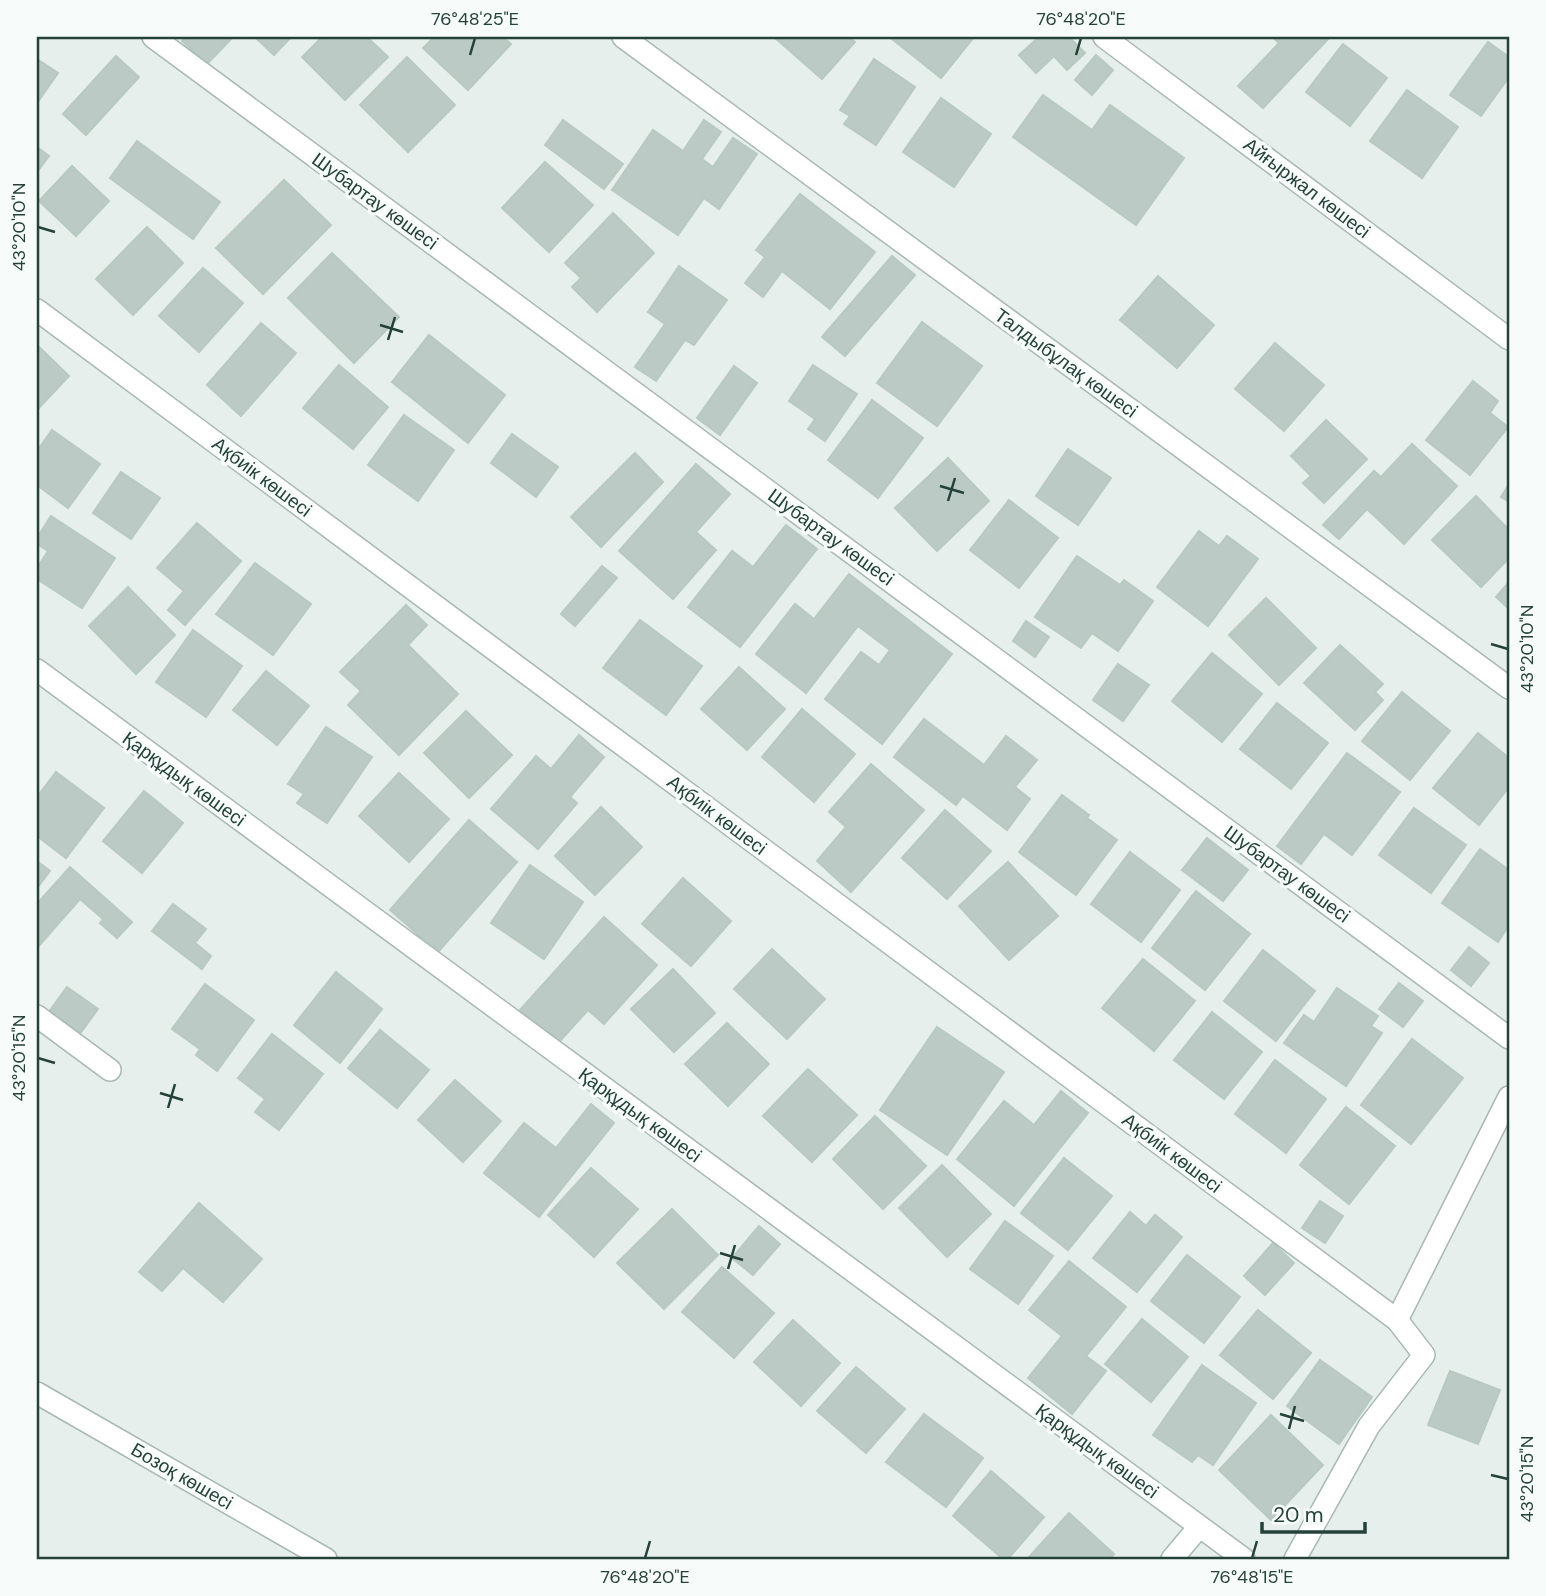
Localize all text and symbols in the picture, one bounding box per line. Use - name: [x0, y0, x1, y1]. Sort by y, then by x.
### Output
- text: 76°48'25"E: [431, 7, 519, 31]
- text: 76°48'20"E: [1036, 7, 1126, 31]
- street label: Айғыржал көшесі: [1239, 132, 1375, 244]
- street label: Шубартау көшесі: [307, 147, 443, 255]
- text: 43°20'10"N: [7, 183, 31, 271]
- street label: Талдыбұлақ көшесі: [989, 303, 1143, 423]
- street label: Ақбиік көшесі: [207, 431, 317, 523]
- street label: Шубартау көшесі: [763, 483, 899, 591]
- text: 43°20'10"N: [1515, 605, 1539, 693]
- street label: Қарқұдық көшесі: [117, 726, 251, 832]
- street label: Ақбиік көшесі: [662, 769, 772, 861]
- street label: Шубартау көшесі: [1219, 820, 1355, 928]
- text: 43°20'15"N: [7, 1014, 31, 1102]
- street label: Қарқұдық көшесі: [573, 1062, 707, 1168]
- street label: Ақбиік көшесі: [1117, 1107, 1227, 1199]
- street label: Қарқұдық көшесі: [1030, 1398, 1164, 1504]
- text: 43°20'15"N: [1515, 1435, 1539, 1523]
- street label: Бозоқ көшесі: [127, 1437, 237, 1515]
- scale bar: [1262, 1491, 1366, 1535]
- text: 20 m: [1273, 1501, 1324, 1529]
- text: 76°48'20"E: [600, 1565, 690, 1589]
- text: 76°48'15"E: [1210, 1565, 1294, 1589]

